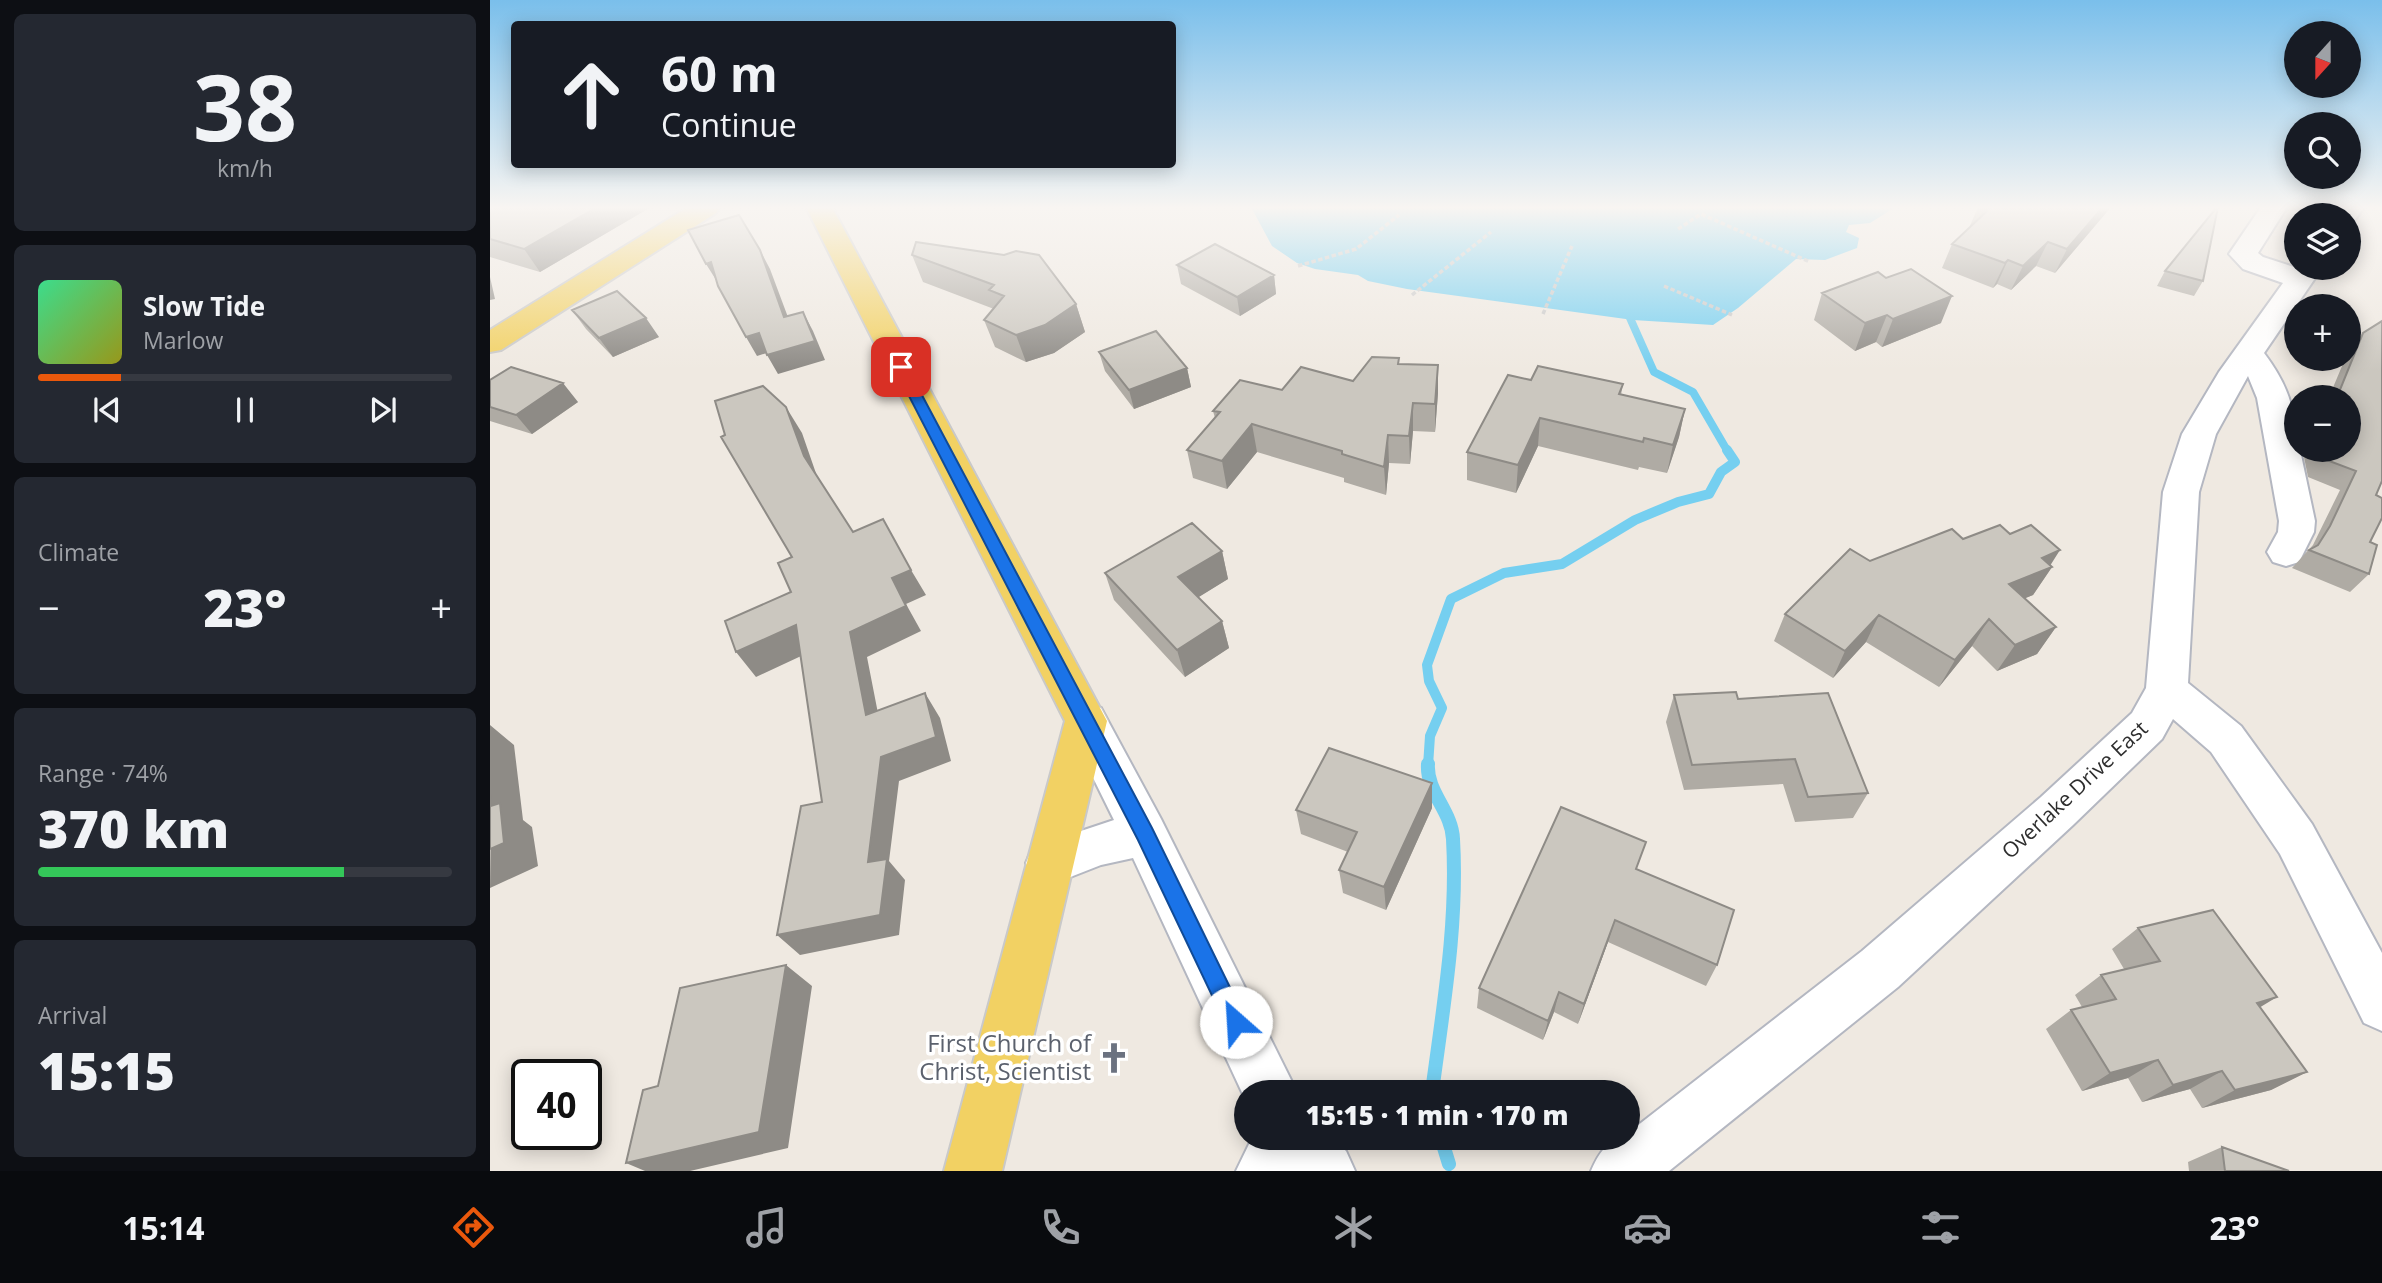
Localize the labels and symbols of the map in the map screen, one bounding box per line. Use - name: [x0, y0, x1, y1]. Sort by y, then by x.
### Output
- north arrow: [2284, 21, 2361, 98]
- pin: [871, 337, 931, 397]
- street label: Overlake Drive East: [1995, 714, 2153, 864]
- position arrow: [1199, 985, 1273, 1059]
- place label: First Church of Christ, Scientist: [919, 1026, 1093, 1087]
- church icon: First Church of Christ, Scientist: [1097, 1041, 1131, 1075]
- speed limit sign: 40: [511, 1059, 602, 1150]

